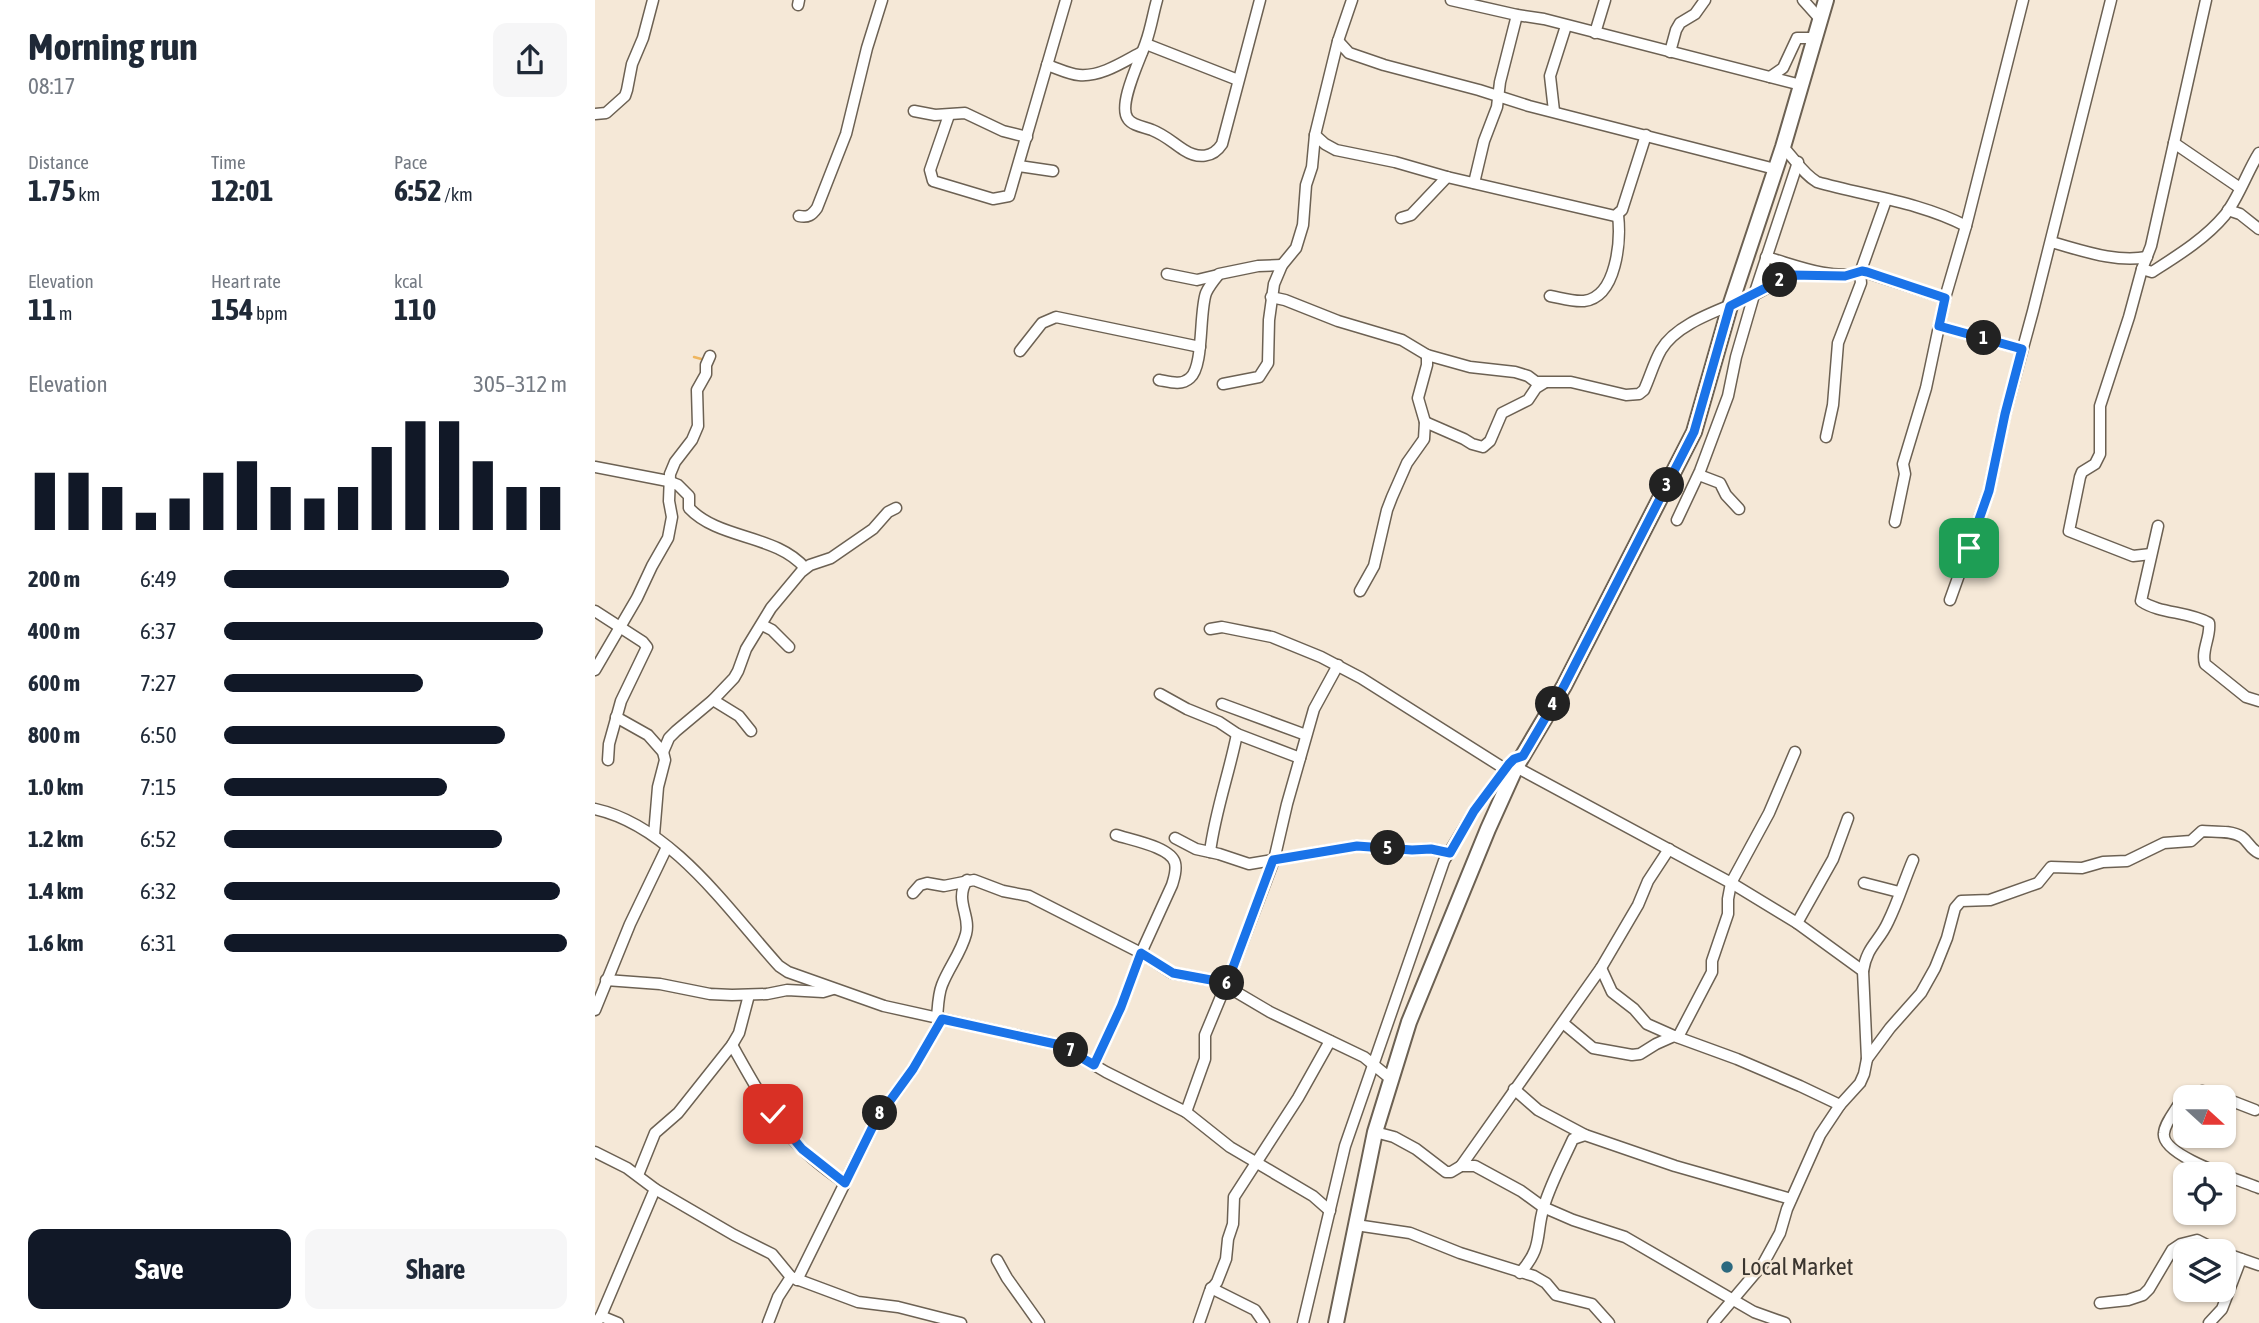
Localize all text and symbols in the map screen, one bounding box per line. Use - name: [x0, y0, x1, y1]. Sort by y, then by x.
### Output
- button: share: [493, 23, 567, 97]
- text: Morning run: [28, 25, 198, 68]
- text: 08:17: [28, 73, 75, 99]
- text: Distance: [28, 151, 89, 173]
- text: Time: [211, 151, 246, 173]
- text: Pace: [394, 151, 427, 173]
- text: 1.75: [28, 173, 76, 207]
- text: 12:01: [211, 173, 273, 207]
- text: 6:52: [394, 173, 442, 207]
- text: km: [76, 183, 100, 205]
- text: /km: [442, 183, 473, 205]
- pin: 2: [1763, 262, 1797, 298]
- text: 2: [1775, 268, 1784, 290]
- text: Elevation: [28, 270, 94, 292]
- text: Heart rate: [211, 270, 281, 292]
- text: kcal: [394, 270, 423, 292]
- text: 11: [28, 292, 56, 326]
- text: 154: [211, 292, 253, 326]
- text: 110: [394, 292, 436, 326]
- text: m: [56, 302, 73, 324]
- text: bpm: [253, 302, 288, 324]
- pin: 1: [1967, 320, 2001, 356]
- text: 1: [1979, 326, 1988, 348]
- text: Elevation: [28, 371, 108, 397]
- text: 305–312 m: [473, 371, 567, 397]
- pin: 3: [1649, 468, 1685, 503]
- text: 3: [1662, 473, 1671, 495]
- pin: [1939, 518, 1999, 578]
- icon: arrive: [1950, 529, 1988, 567]
- text: 200 m: [28, 566, 80, 592]
- text: 6:49: [140, 566, 177, 592]
- text: 400 m: [28, 618, 80, 644]
- text: 6:37: [140, 618, 177, 644]
- text: 600 m: [28, 670, 80, 696]
- text: 7:27: [140, 670, 177, 696]
- pin: 4: [1535, 686, 1571, 722]
- text: 4: [1548, 692, 1557, 714]
- text: 800 m: [28, 722, 80, 748]
- text: 6:50: [140, 722, 177, 748]
- text: 1.0 km: [28, 774, 84, 800]
- text: 7:15: [140, 774, 177, 800]
- text: 1.2 km: [28, 826, 84, 852]
- text: 6:52: [140, 826, 177, 852]
- pin: 5: [1371, 830, 1405, 866]
- text: 5: [1383, 836, 1392, 858]
- text: 1.4 km: [28, 878, 84, 904]
- text: 6:32: [140, 878, 177, 904]
- text: 1.6 km: [28, 930, 84, 956]
- text: 6:31: [140, 930, 177, 956]
- pin: 6: [1209, 965, 1245, 1000]
- text: 6: [1222, 971, 1231, 993]
- pin: 7: [1053, 1032, 1089, 1068]
- text: 7: [1066, 1038, 1075, 1060]
- pin: [743, 1084, 803, 1144]
- north arrow: [2173, 1085, 2237, 1148]
- map controls: [2173, 1085, 2236, 1302]
- icon: check: [754, 1095, 792, 1133]
- pin: 8: [863, 1096, 897, 1130]
- text: 8: [875, 1101, 884, 1123]
- button: locate: [2173, 1162, 2236, 1225]
- button: Save: [28, 1229, 291, 1309]
- button: Share: [305, 1229, 567, 1309]
- button: layers: [2173, 1239, 2236, 1302]
- place label: Local Market: [1741, 1253, 1854, 1280]
- marker: Local Market: [1719, 1259, 1735, 1275]

